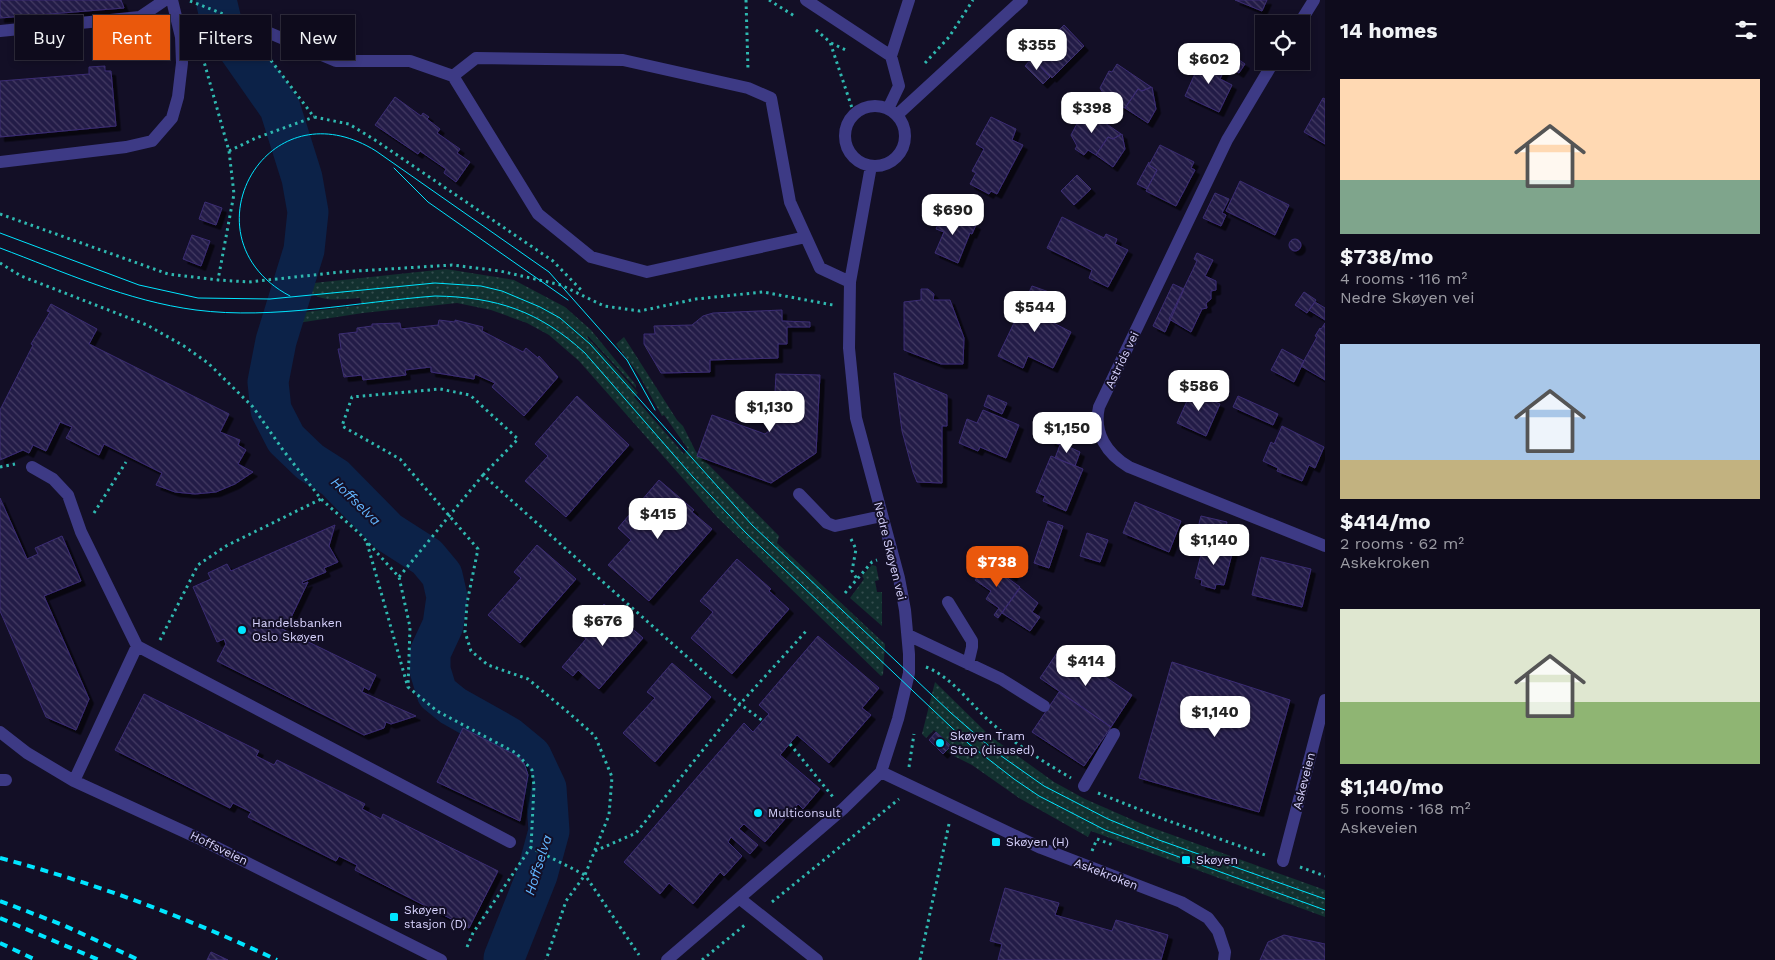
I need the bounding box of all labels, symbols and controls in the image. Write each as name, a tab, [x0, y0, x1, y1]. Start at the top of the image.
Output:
chip: Buy	[15, 15, 83, 60]
chip: Rent	[93, 15, 170, 60]
chip: Filters	[180, 15, 271, 60]
chip: New	[281, 15, 355, 60]
map controls	[1255, 15, 1310, 70]
button: locate	[1255, 15, 1310, 70]
icon: filters	[1732, 16, 1760, 44]
text: 14 homes	[1340, 18, 1437, 43]
pin: $355	[1007, 28, 1067, 71]
text: $355	[1018, 35, 1056, 54]
pin: $602	[1179, 42, 1239, 85]
text: $602	[1189, 49, 1229, 68]
pin: $398	[1062, 92, 1122, 134]
text: $398	[1072, 98, 1112, 117]
icon: home	[1505, 111, 1595, 201]
pin: $690	[923, 194, 983, 236]
text: $690	[933, 200, 973, 219]
text: $738/mo	[1340, 244, 1433, 269]
text: 4 rooms · 116 m²	[1340, 269, 1467, 288]
text: Nedre Skøyen vei	[1340, 288, 1475, 307]
pin: $544	[1005, 290, 1065, 333]
text: $544	[1015, 297, 1055, 316]
street label: Astrids vei	[1102, 329, 1142, 391]
pin: $586	[1169, 370, 1229, 412]
text: $586	[1179, 376, 1219, 395]
icon: home	[1505, 376, 1595, 466]
pin: $1,130	[729, 390, 811, 433]
text: $1,130	[747, 397, 793, 416]
pin: $1,150	[1026, 412, 1108, 454]
text: $1,150	[1044, 418, 1090, 437]
water label: Hoffselva	[328, 474, 384, 529]
pin: $415	[628, 498, 688, 540]
street label: Nedre Skøyen vei	[871, 500, 909, 602]
text: $415	[640, 504, 676, 523]
text: $414/mo	[1340, 509, 1431, 534]
pin: $1,140	[1173, 524, 1255, 566]
text: $1,140	[1190, 530, 1238, 549]
text: 2 rooms · 62 m²	[1340, 534, 1464, 553]
pin: $738	[967, 546, 1027, 588]
text: $738	[977, 552, 1017, 571]
text: Askekroken	[1340, 553, 1430, 572]
pin: $676	[573, 604, 633, 647]
text: $676	[584, 611, 622, 630]
place label: Handelsbanken Oslo Skøyen	[252, 616, 342, 644]
marker: Handelsbanken Oslo Skøyen	[236, 624, 248, 636]
icon: home	[1505, 641, 1595, 731]
pin: $414	[1056, 644, 1116, 687]
text: $414	[1067, 651, 1105, 670]
pin: $1,140	[1174, 696, 1256, 738]
text: $1,140	[1191, 702, 1239, 721]
place label: Skøyen Tram Stop (disused)	[950, 729, 1035, 757]
marker: Skøyen Tram Stop (disused)	[934, 737, 946, 749]
street label: Askeveien	[1290, 751, 1318, 811]
text: $1,140/mo	[1340, 774, 1444, 799]
text: 5 rooms · 168 m²	[1340, 799, 1471, 818]
place label: Multiconsult	[768, 806, 841, 820]
marker: Multiconsult	[752, 807, 764, 819]
text: Askeveien	[1340, 818, 1418, 837]
street label: Hoffsveien	[188, 828, 250, 868]
water label: Hoffselva	[521, 832, 555, 897]
place label: Skøyen (H)	[1006, 835, 1069, 849]
marker: Skøyen (H)	[990, 836, 1002, 848]
place label: Skøyen	[1196, 853, 1238, 867]
marker: Skøyen	[1180, 854, 1192, 866]
street label: Askekroken	[1072, 855, 1140, 893]
place label: Skøyen stasjon (D)	[404, 903, 467, 931]
marker: Skøyen stasjon (D)	[388, 911, 400, 923]

